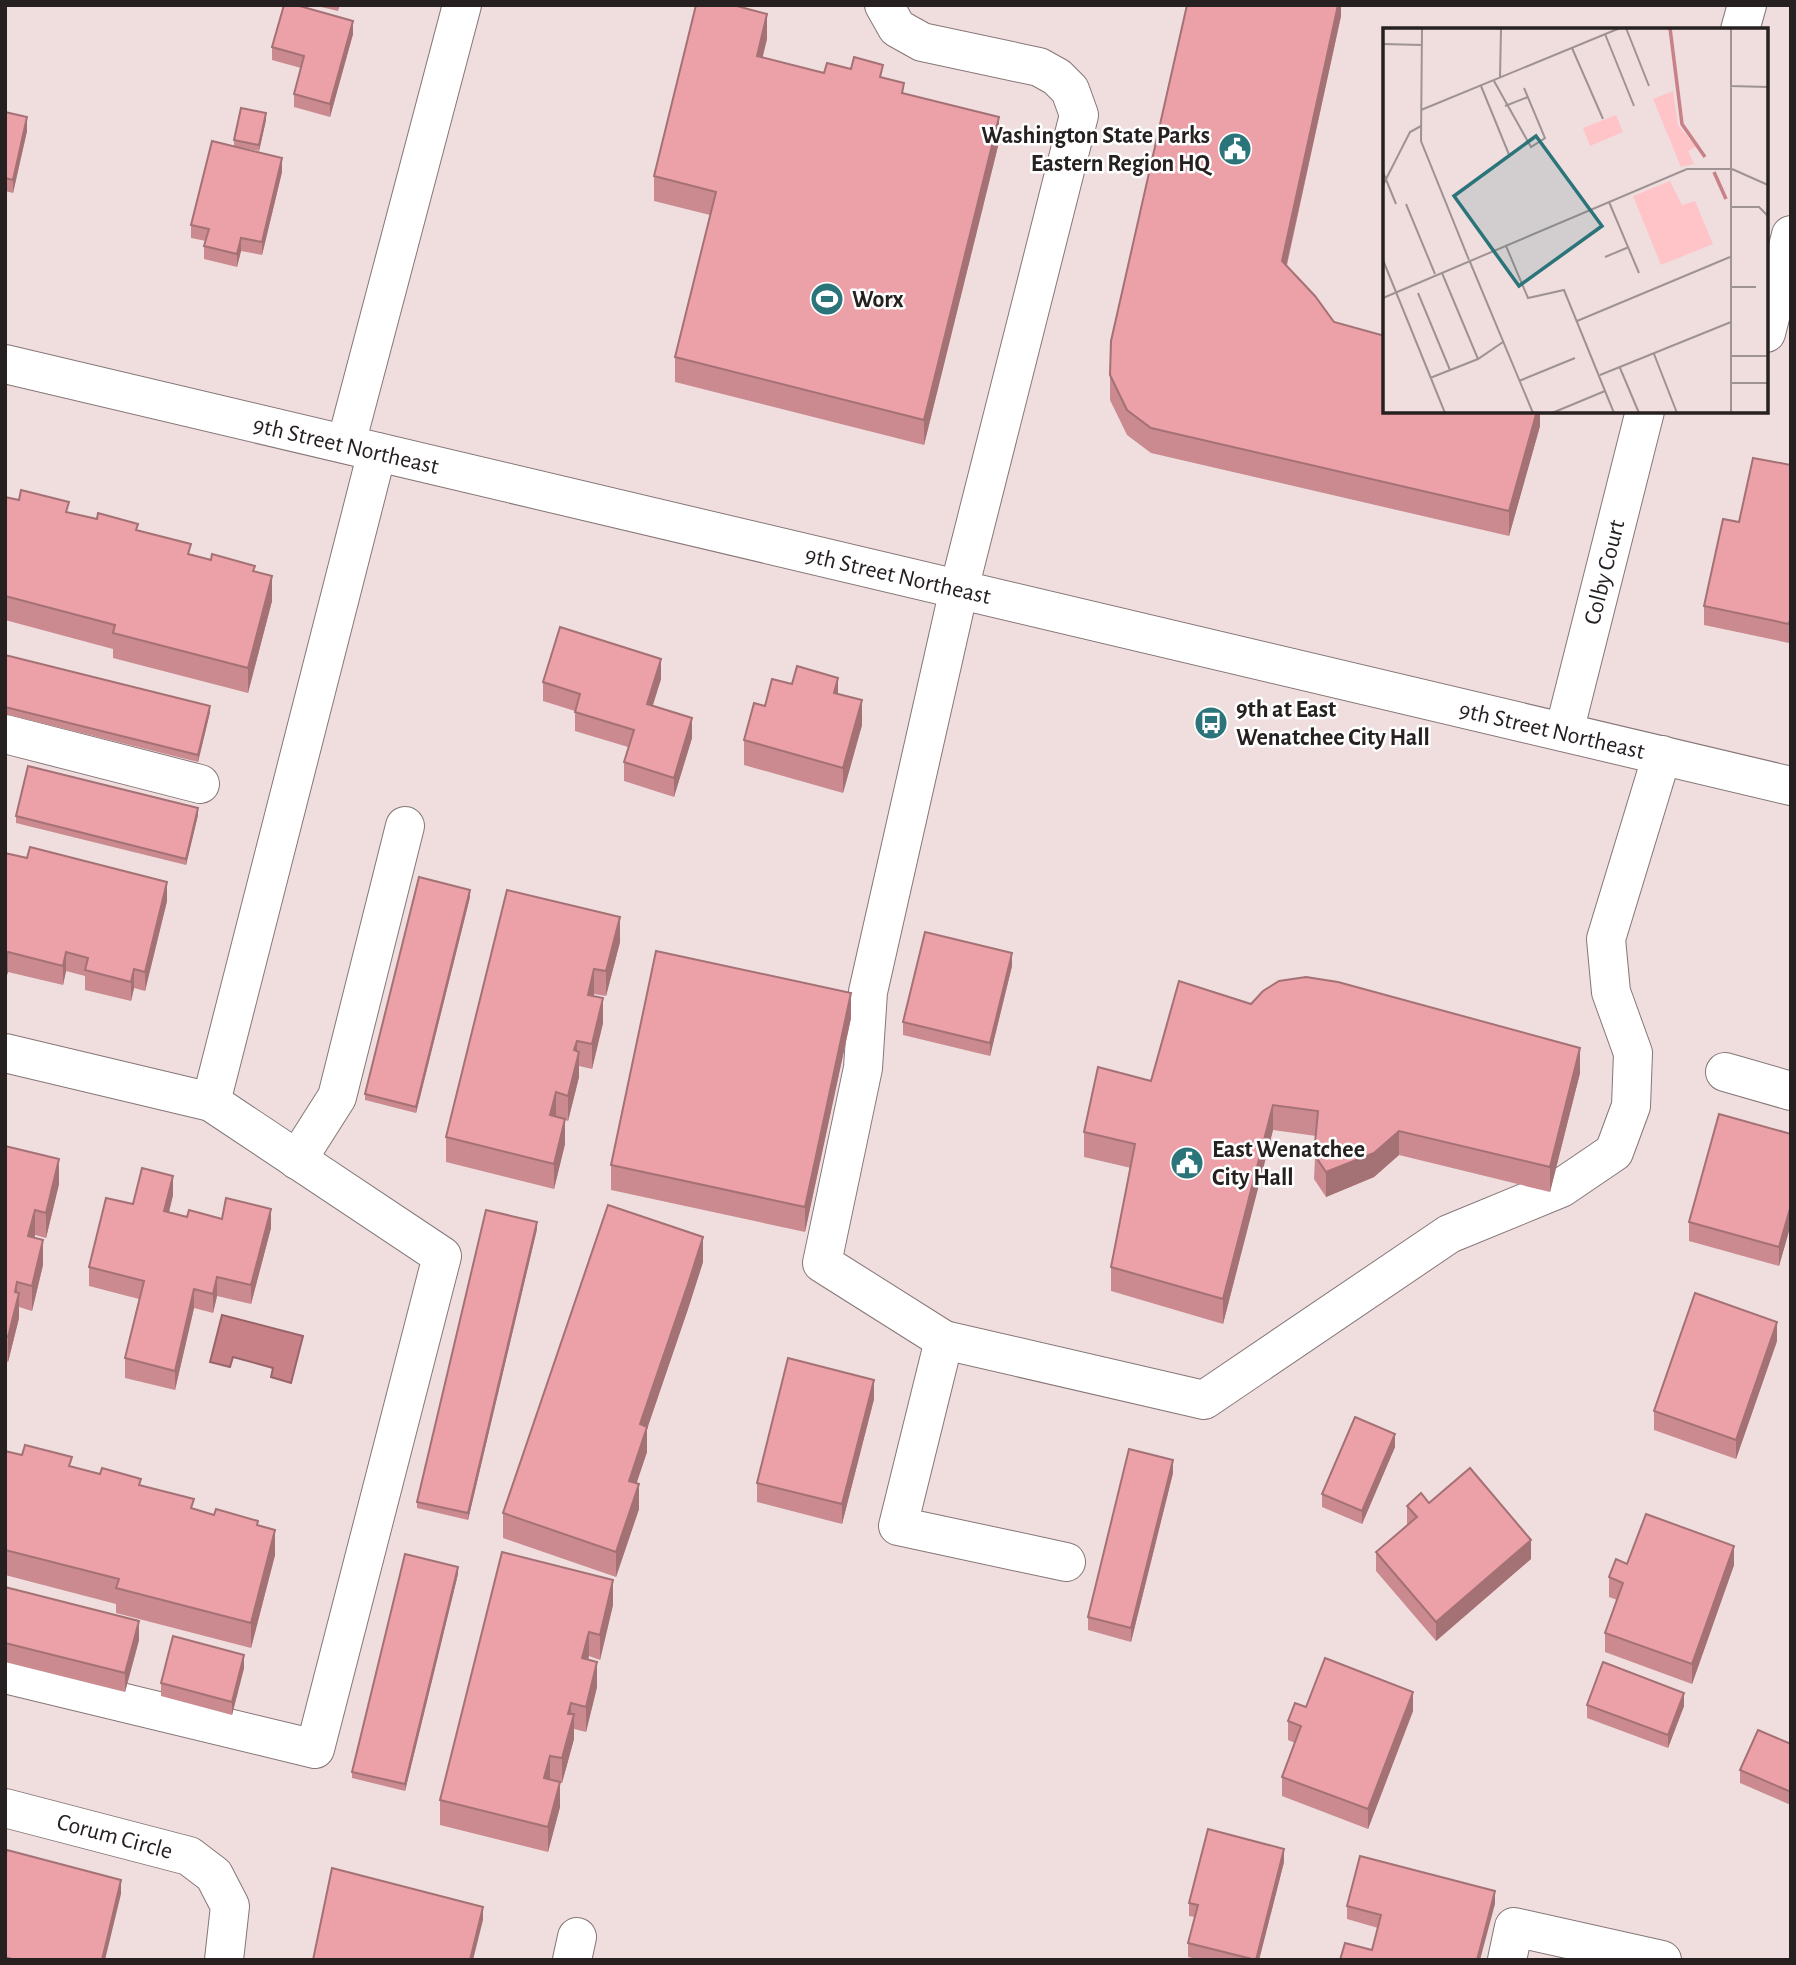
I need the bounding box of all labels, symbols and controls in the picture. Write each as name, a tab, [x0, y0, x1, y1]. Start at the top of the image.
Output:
inset map	[1383, 28, 1768, 413]
place label: Washington State Parks Eastern Region HQ	[981, 124, 1212, 176]
public building icon: Washington State Parks Eastern Region HQ	[1216, 130, 1254, 168]
sports icon: Worx	[808, 280, 846, 318]
place label: Worx	[852, 288, 904, 312]
street label: 9th Street Northeast	[251, 413, 441, 479]
street label: Colby Court	[1580, 517, 1630, 627]
street label: 9th Street Northeast	[803, 543, 993, 609]
place label: 9th at East Wenatchee City Hall	[1236, 698, 1430, 750]
street label: 9th Street Northeast	[1457, 698, 1647, 764]
bus stop icon: 9th at East Wenatchee City Hall	[1192, 704, 1230, 742]
place label: East Wenatchee City Hall	[1212, 1138, 1365, 1190]
public building icon: East Wenatchee City Hall	[1168, 1144, 1206, 1182]
street label: Corum Circle	[54, 1810, 175, 1864]

